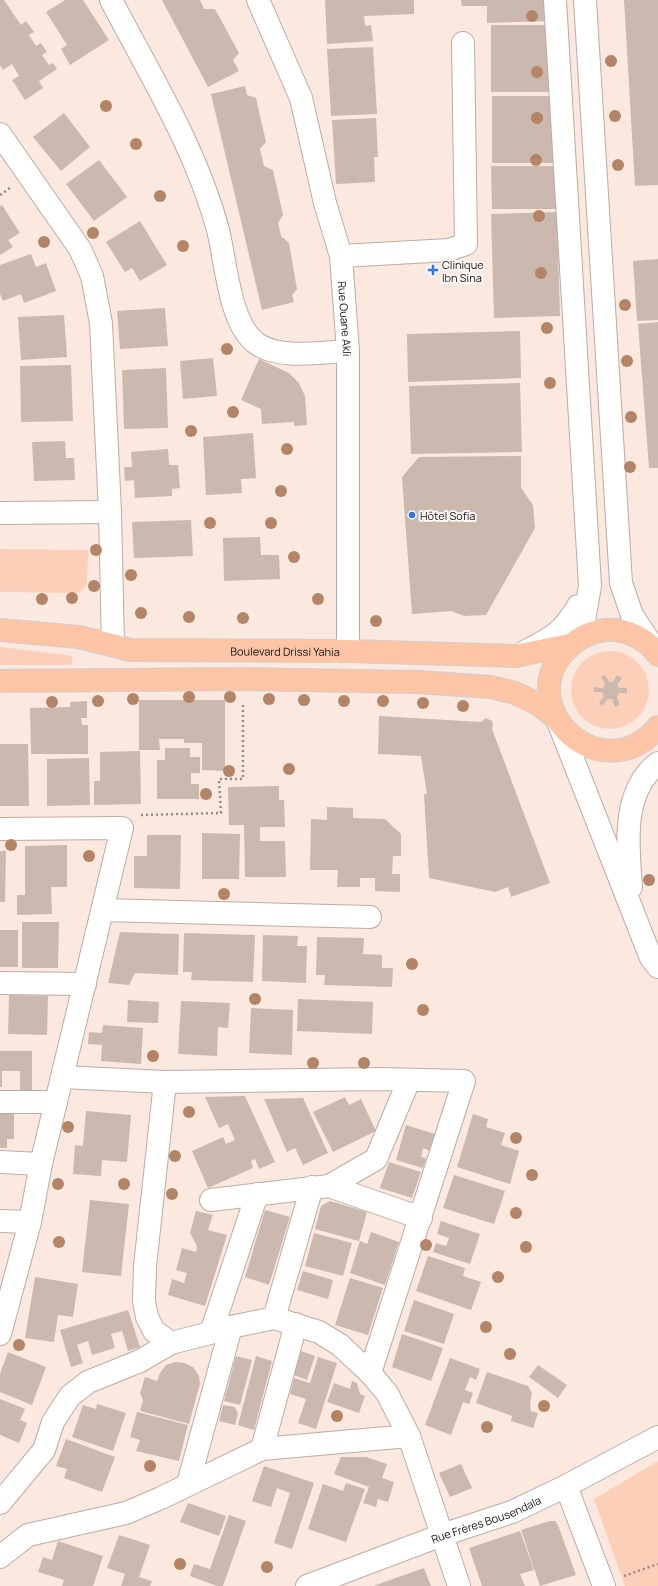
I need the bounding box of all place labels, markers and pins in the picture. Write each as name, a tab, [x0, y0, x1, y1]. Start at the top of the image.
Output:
place label: Clinique Ibn Sina	[442, 257, 484, 285]
marker: Clinique Ibn Sina	[427, 264, 439, 276]
place label: Hôtel Sofia	[420, 508, 475, 523]
marker: Hôtel Sofia	[407, 510, 417, 520]

